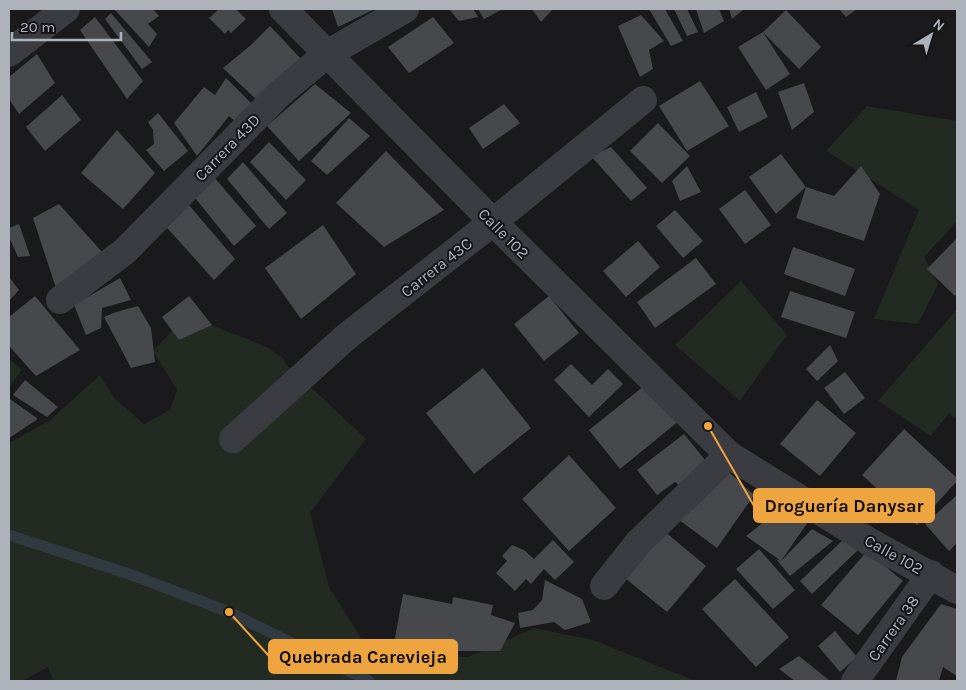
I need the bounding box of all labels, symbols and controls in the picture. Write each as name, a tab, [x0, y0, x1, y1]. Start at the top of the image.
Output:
scale bar	[12, 10, 121, 42]
north arrow	[906, 10, 956, 60]
text: N	[930, 15, 948, 35]
text: 20 m	[20, 18, 55, 36]
street label: Carrera 43D	[191, 110, 264, 185]
street label: Calle 102	[474, 204, 533, 263]
street label: Carrera 43C	[397, 234, 476, 301]
callout: Droguería Danysar	[754, 489, 934, 522]
text: Droguería Danysar	[764, 495, 924, 517]
street label: Calle 102	[861, 531, 926, 578]
street label: Carrera 38	[864, 592, 923, 665]
callout: Quebrada Carevieja	[269, 640, 457, 673]
text: Quebrada Carevieja	[279, 646, 447, 668]

